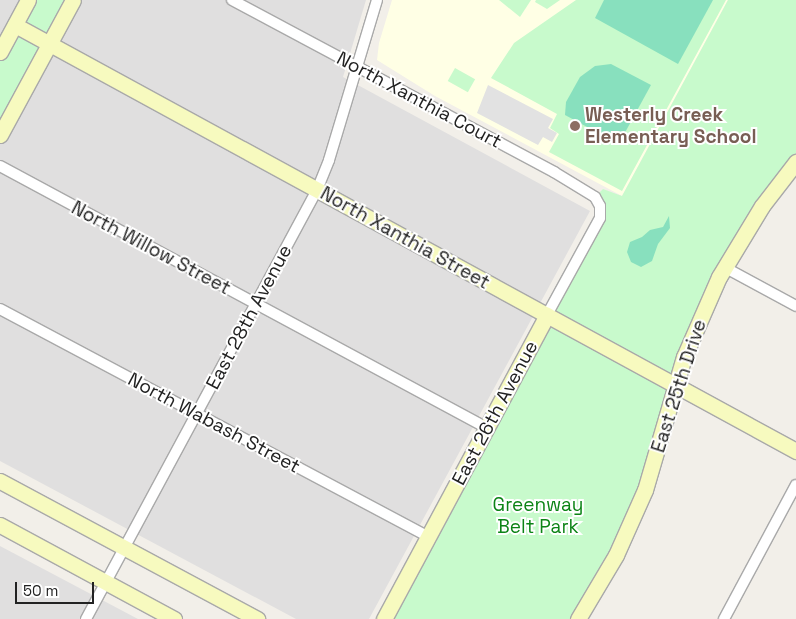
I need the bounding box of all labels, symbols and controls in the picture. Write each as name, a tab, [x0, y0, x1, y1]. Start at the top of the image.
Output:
street label: North Xanthia Court	[333, 47, 505, 153]
place label: Westerly Creek Elementary School	[585, 104, 757, 148]
marker: Westerly Creek Elementary School	[569, 120, 581, 132]
street label: North Xanthia Street	[316, 182, 494, 294]
street label: North Willow Street	[67, 196, 235, 300]
street label: East 28th Avenue	[201, 241, 297, 393]
street label: East 25th Drive	[647, 317, 711, 455]
street label: East 26th Avenue	[447, 337, 543, 489]
street label: North Wabash Street	[124, 368, 304, 478]
park label: Greenway Belt Park	[493, 494, 583, 538]
scale bar	[18, 572, 96, 604]
text: 50 m	[23, 581, 58, 600]

